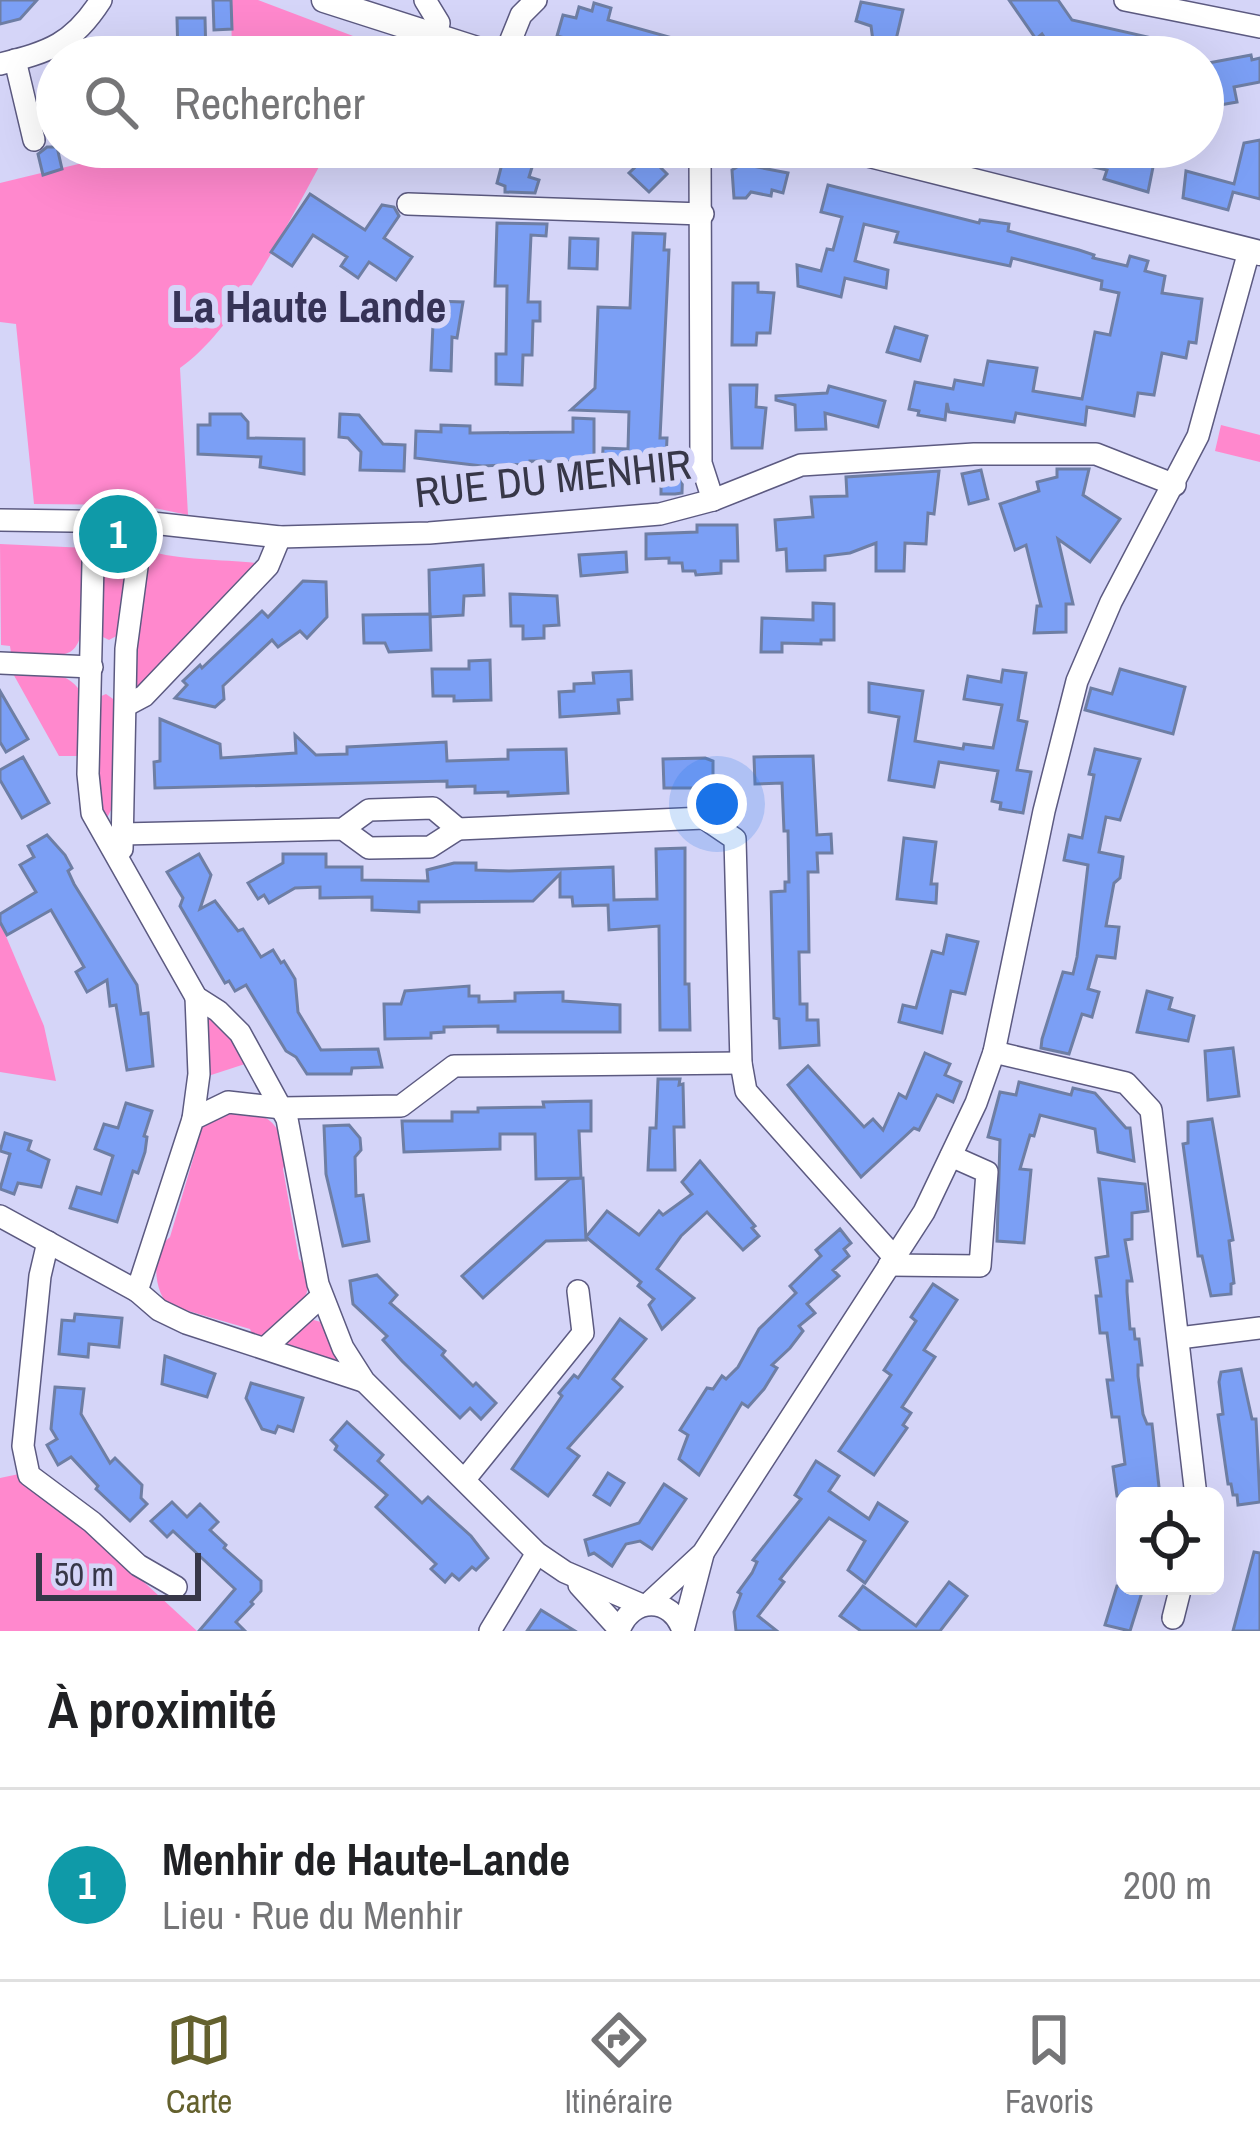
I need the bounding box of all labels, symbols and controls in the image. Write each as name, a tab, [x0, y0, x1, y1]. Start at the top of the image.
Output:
search box	[36, 36, 1224, 168]
icon: search	[78, 69, 144, 135]
text: Rechercher	[174, 72, 365, 133]
district label: La Haute Lande	[172, 275, 446, 336]
street label: RUE DU MENHIR	[412, 436, 694, 520]
pin: 1	[79, 489, 157, 579]
your location	[687, 774, 747, 834]
map controls	[1116, 1487, 1224, 1595]
button: locate	[1116, 1487, 1224, 1595]
scale bar	[36, 1547, 201, 1600]
text: 50 m	[54, 1552, 114, 1596]
text: À proximité	[48, 1675, 277, 1744]
text: Menhir de Haute-Lande	[162, 1828, 570, 1889]
text: 1	[78, 1859, 96, 1911]
text: 200 m	[1123, 1859, 1212, 1911]
text: Lieu · Rue du Menhir	[162, 1889, 462, 1941]
tab: Carte	[166, 2007, 232, 2123]
tab: Itinéraire	[564, 2007, 673, 2123]
tab: Favoris	[1005, 2007, 1094, 2123]

